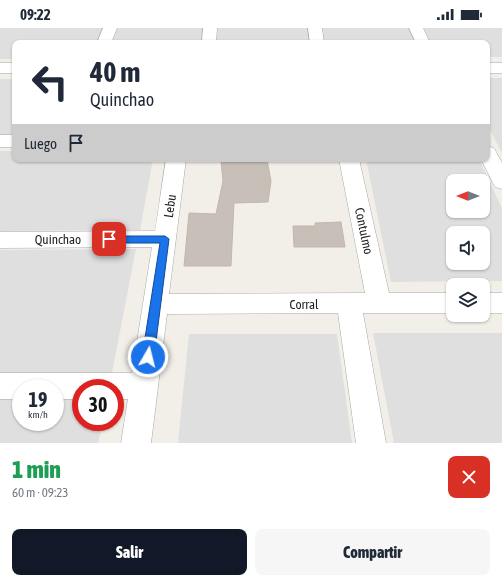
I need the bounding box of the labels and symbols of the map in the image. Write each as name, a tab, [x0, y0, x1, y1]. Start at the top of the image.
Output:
north arrow	[446, 174, 490, 218]
street label: Lebu	[161, 193, 179, 219]
street label: Contulmo	[352, 206, 376, 256]
pin	[92, 222, 126, 256]
street label: Quinchao	[35, 232, 81, 247]
street label: Corral	[290, 297, 319, 312]
position arrow	[127, 336, 169, 378]
speed limit sign: 30	[72, 379, 124, 431]

